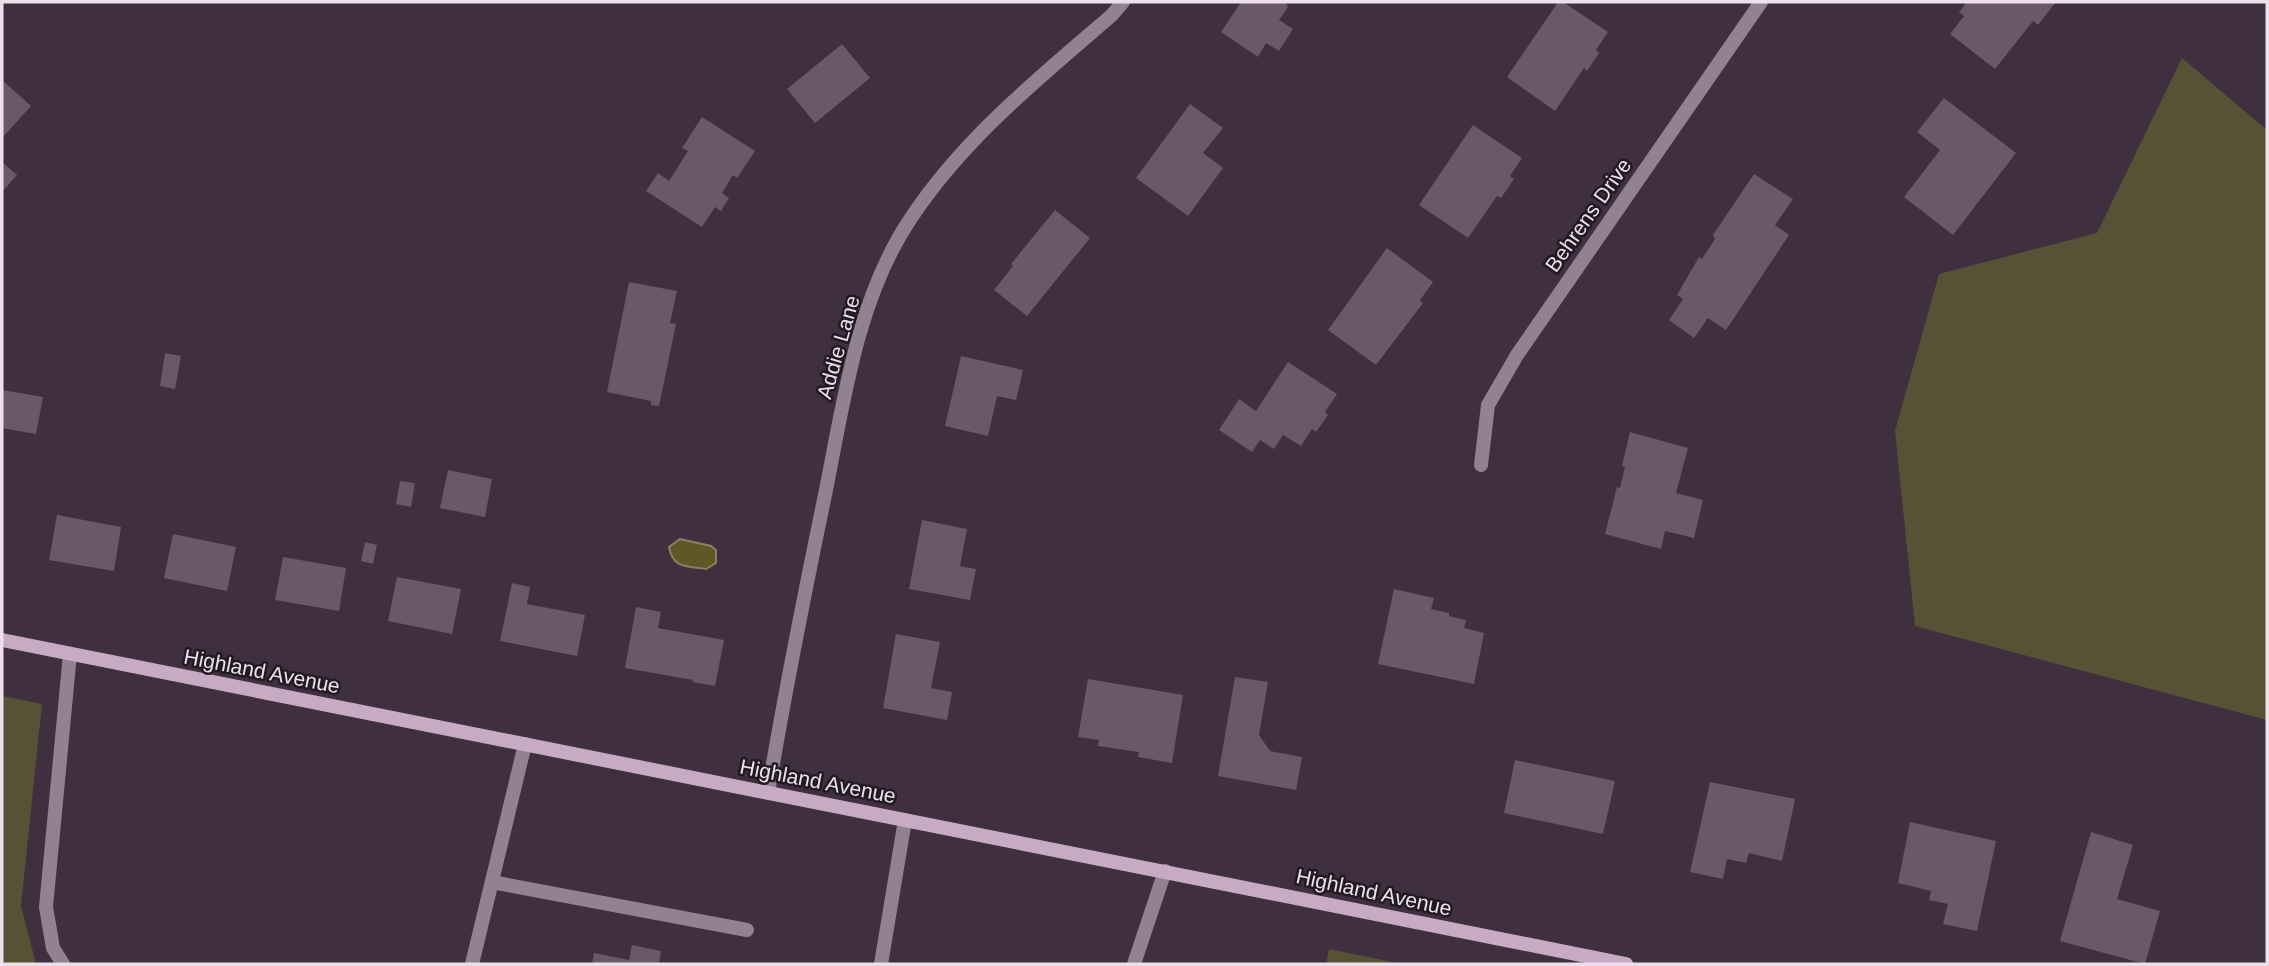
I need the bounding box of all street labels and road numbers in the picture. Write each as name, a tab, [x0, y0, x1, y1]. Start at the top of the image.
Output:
street label: Behrens Drive	[1540, 154, 1636, 276]
street label: Addie Lane	[812, 293, 864, 401]
street label: Highland Avenue	[182, 645, 342, 697]
street label: Highland Avenue	[738, 755, 898, 807]
street label: Highland Avenue	[1294, 864, 1454, 920]

